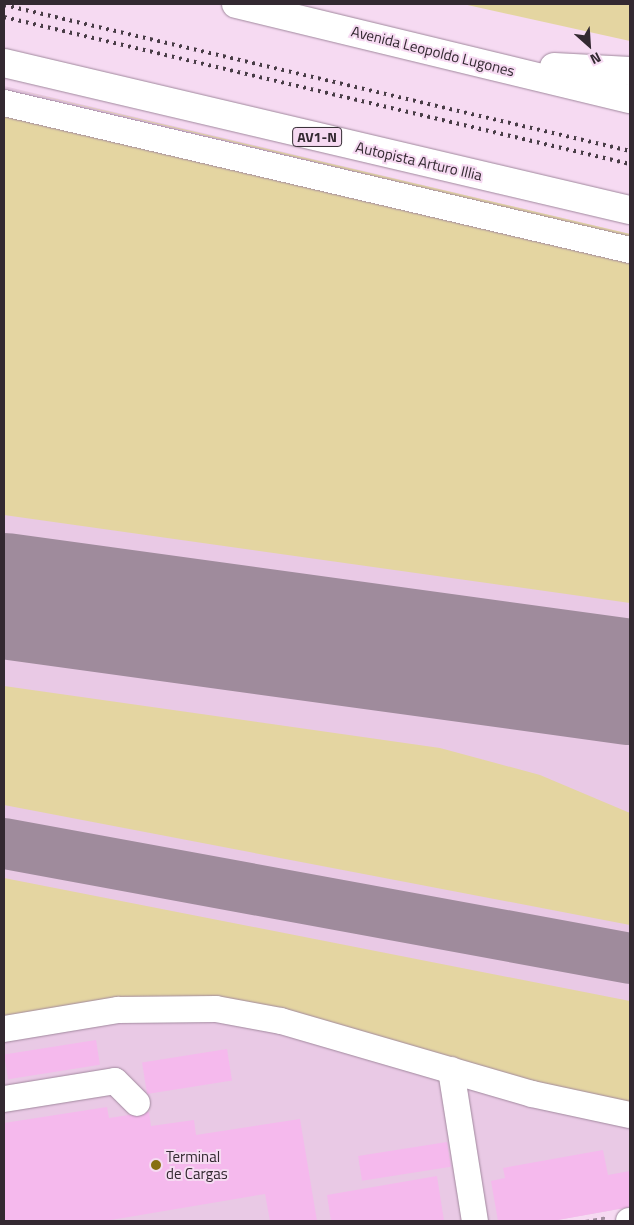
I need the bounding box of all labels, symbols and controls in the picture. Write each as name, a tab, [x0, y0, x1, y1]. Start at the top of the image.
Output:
north arrow	[564, 20, 614, 70]
street label: Avenida Leopoldo Lugones	[349, 22, 517, 80]
text: N	[587, 47, 605, 70]
road number: AV1-N	[292, 125, 342, 148]
street label: Autopista Arturo Illia	[354, 138, 484, 184]
place label: Terminal de Cargas	[166, 1147, 228, 1182]
marker: Terminal de Cargas	[150, 1159, 162, 1171]

